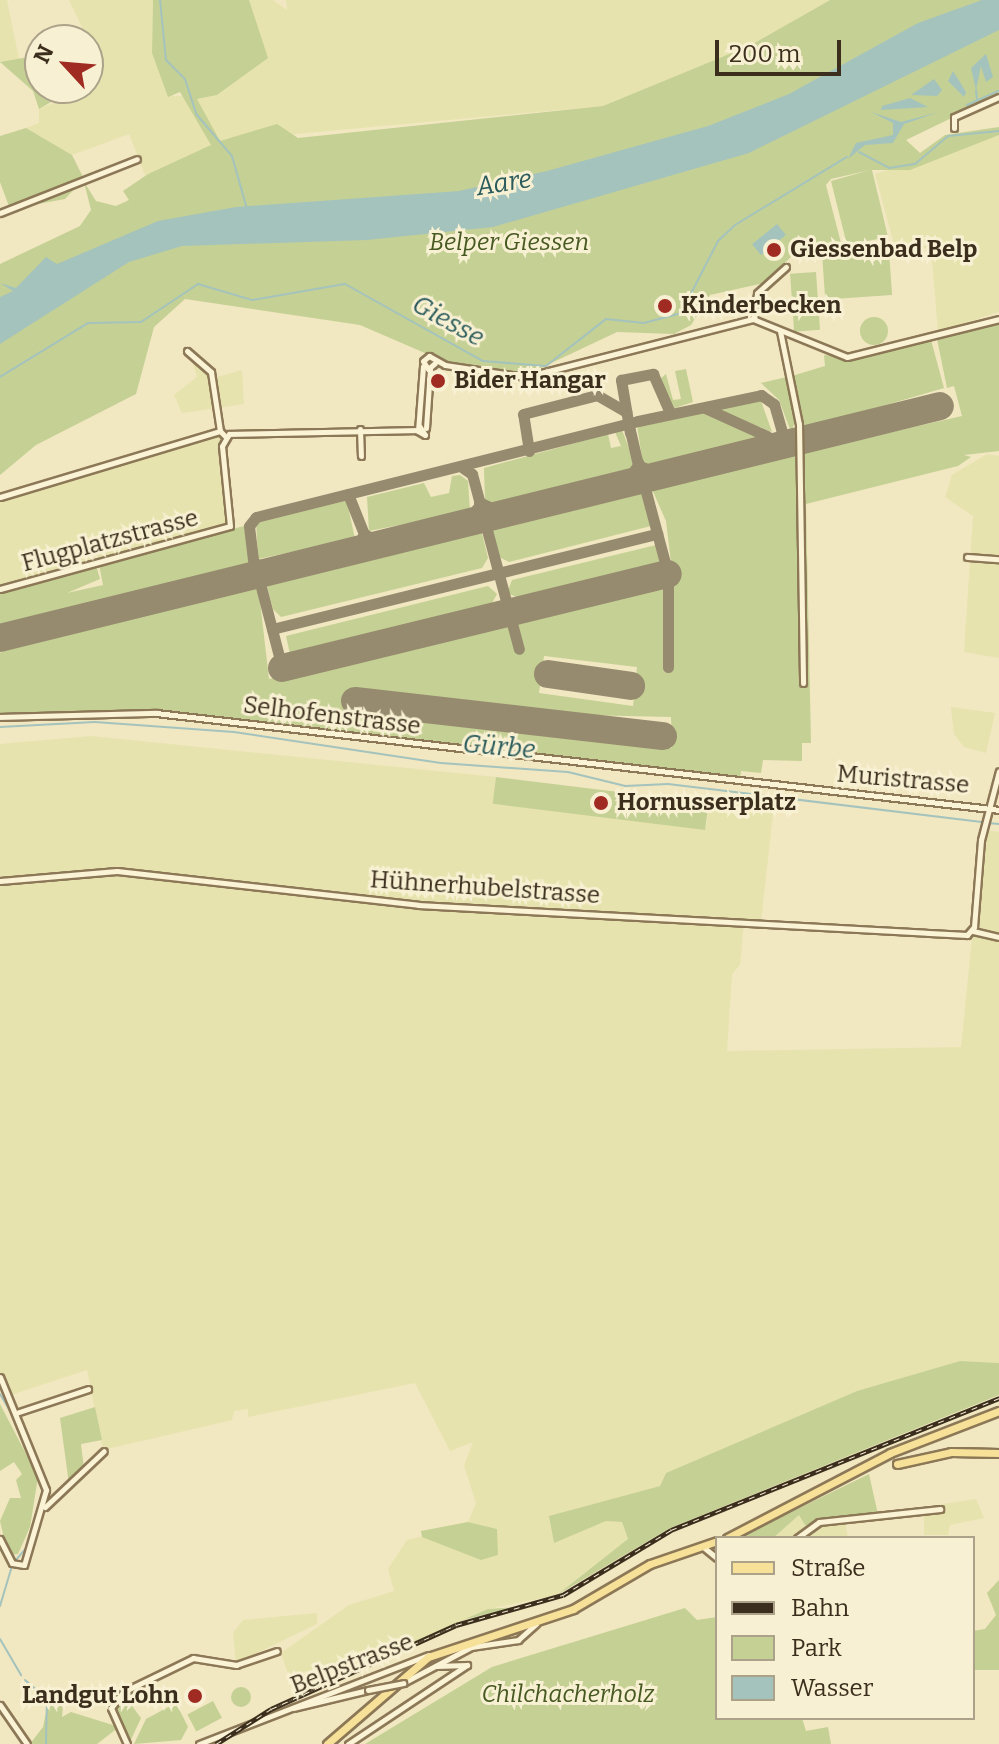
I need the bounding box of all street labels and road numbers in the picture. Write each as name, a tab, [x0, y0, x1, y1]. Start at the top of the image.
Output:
street label: Flugplatzstrasse	[19, 504, 201, 578]
street label: Selhofenstrasse	[242, 691, 422, 741]
street label: Muristrasse	[836, 760, 970, 800]
street label: Hühnerhubelstrasse	[369, 866, 601, 910]
street label: Belpstrasse	[287, 1627, 417, 1701]

